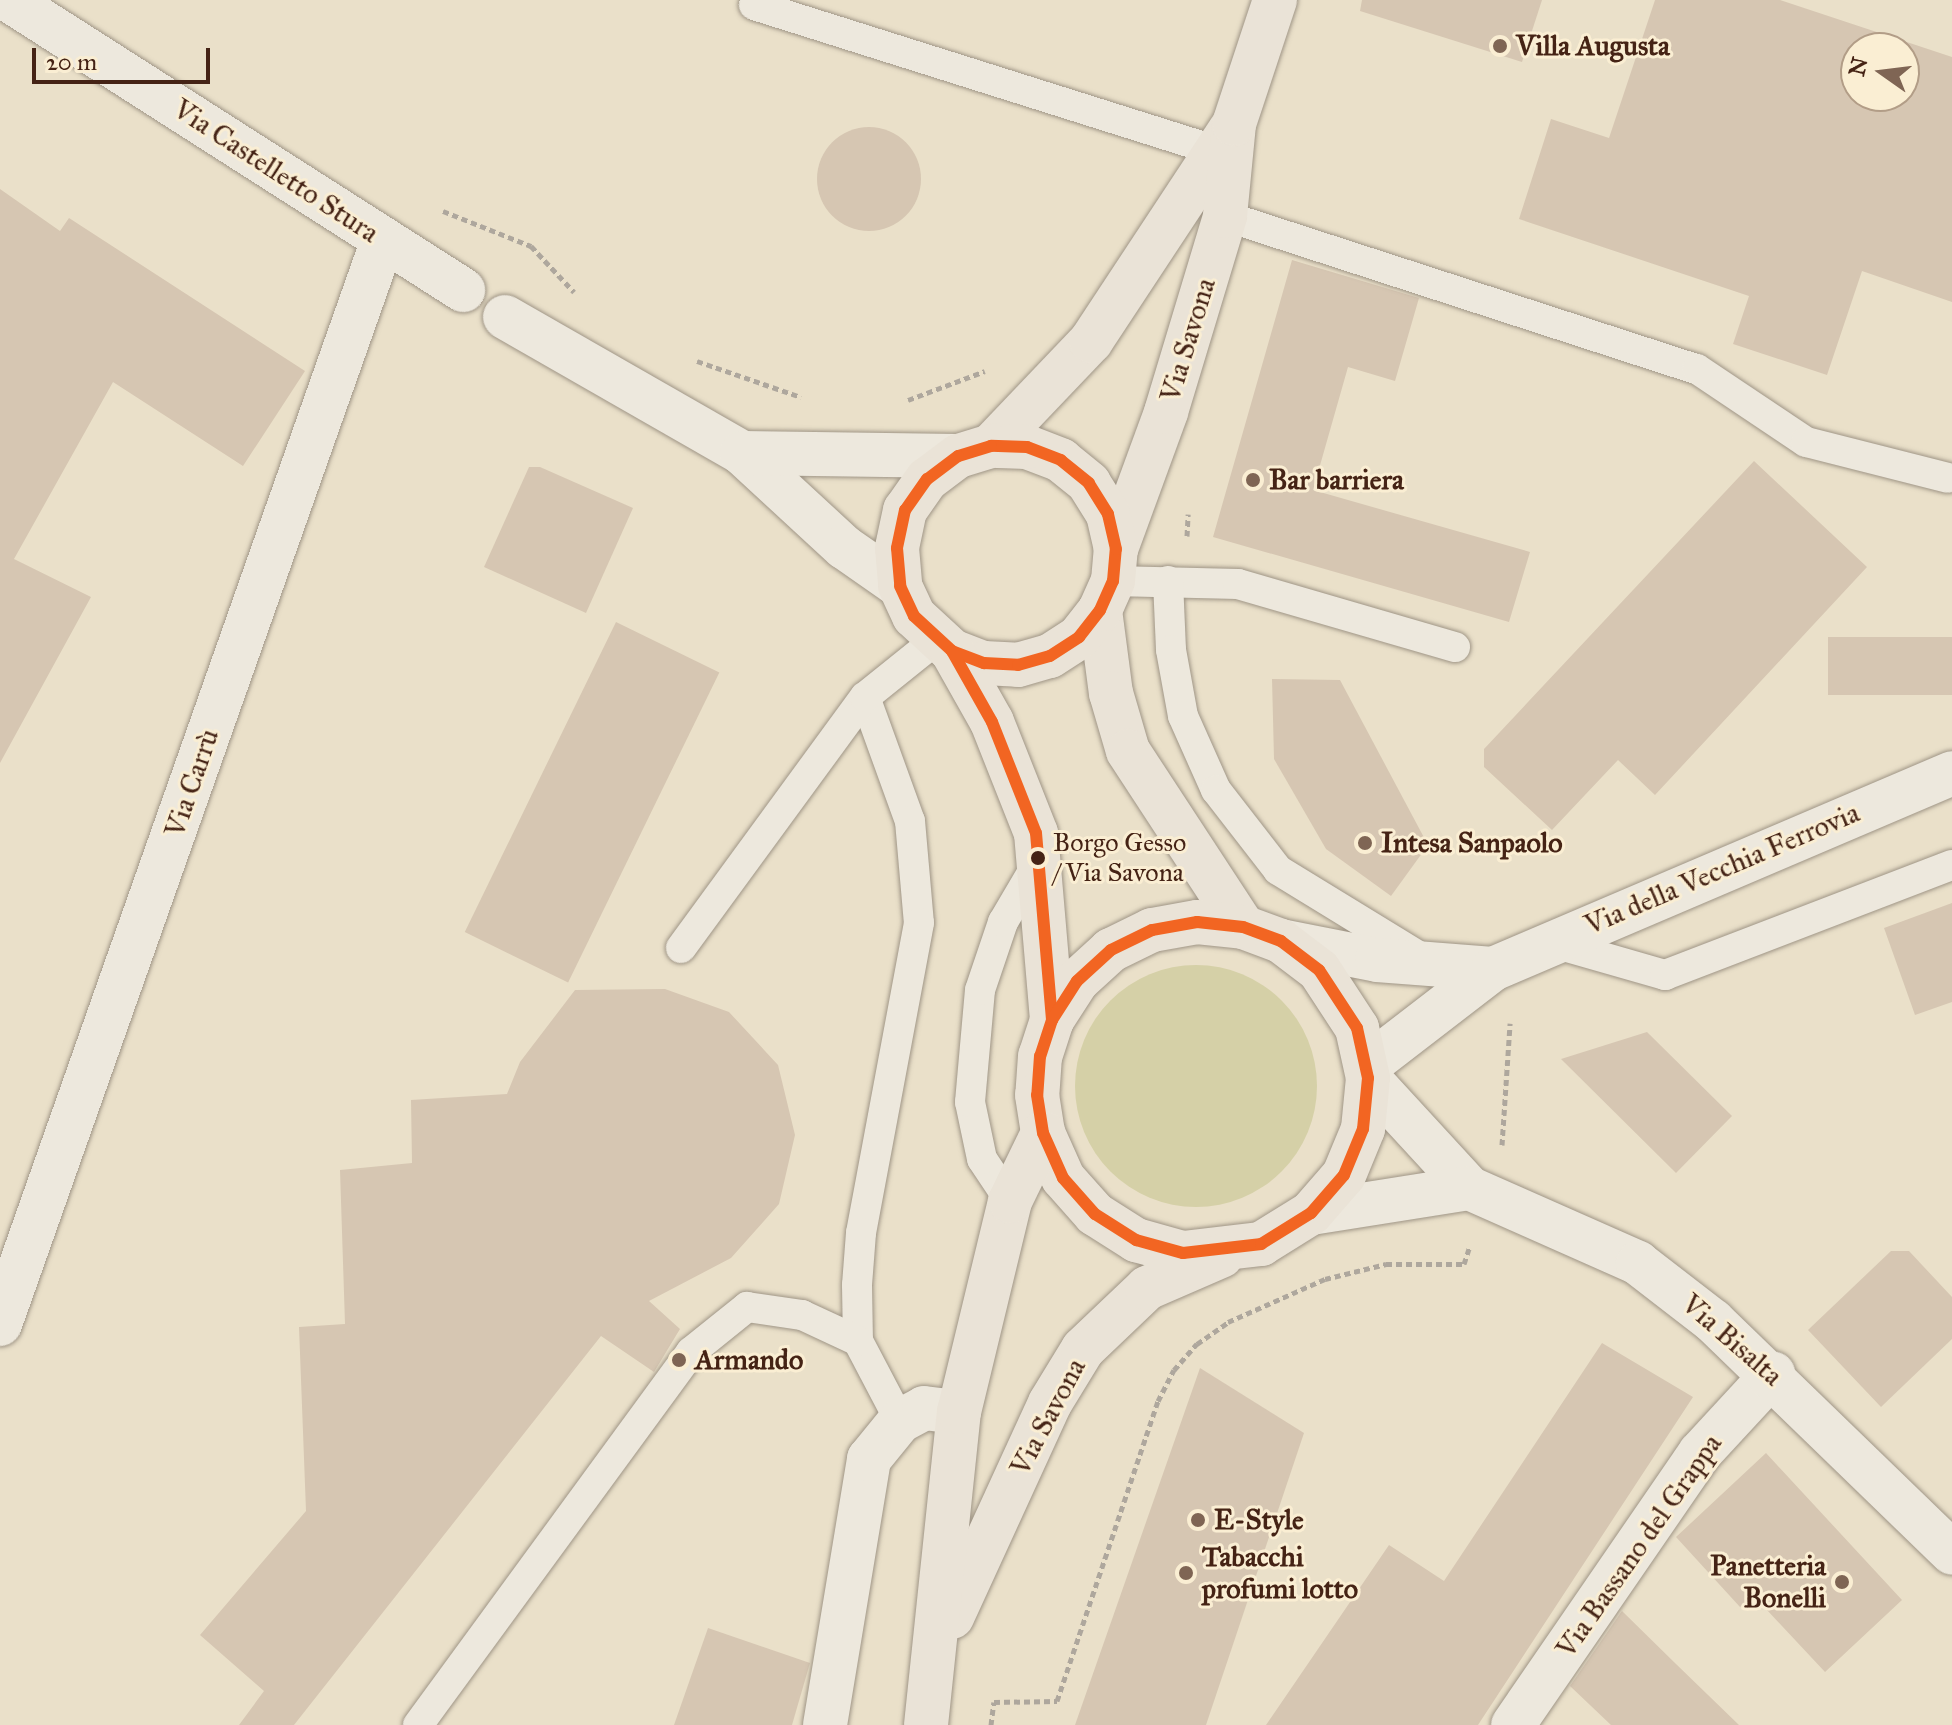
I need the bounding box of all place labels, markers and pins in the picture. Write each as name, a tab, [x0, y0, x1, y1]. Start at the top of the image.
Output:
place label: Villa Augusta	[1516, 29, 1670, 63]
marker: Villa Augusta	[1491, 37, 1509, 55]
place label: Bar barriera	[1269, 463, 1404, 497]
marker: Bar barriera	[1244, 471, 1262, 489]
place label: Intesa Sanpaolo	[1381, 826, 1563, 860]
place label: Borgo Gesso / Via Savona	[1053, 827, 1186, 888]
marker: Intesa Sanpaolo	[1356, 834, 1374, 852]
marker: Borgo Gesso / Via Savona	[1030, 850, 1046, 866]
place label: Armando	[695, 1343, 803, 1377]
marker: Armando	[670, 1351, 688, 1369]
place label: E-Style	[1214, 1503, 1304, 1537]
marker: E-Style	[1189, 1511, 1207, 1529]
place label: Tabacchi profumi lotto	[1202, 1540, 1358, 1606]
place label: Panetteria Bonelli	[1710, 1549, 1826, 1615]
marker: Tabacchi profumi lotto	[1177, 1564, 1195, 1582]
marker: Panetteria Bonelli	[1833, 1573, 1851, 1591]

